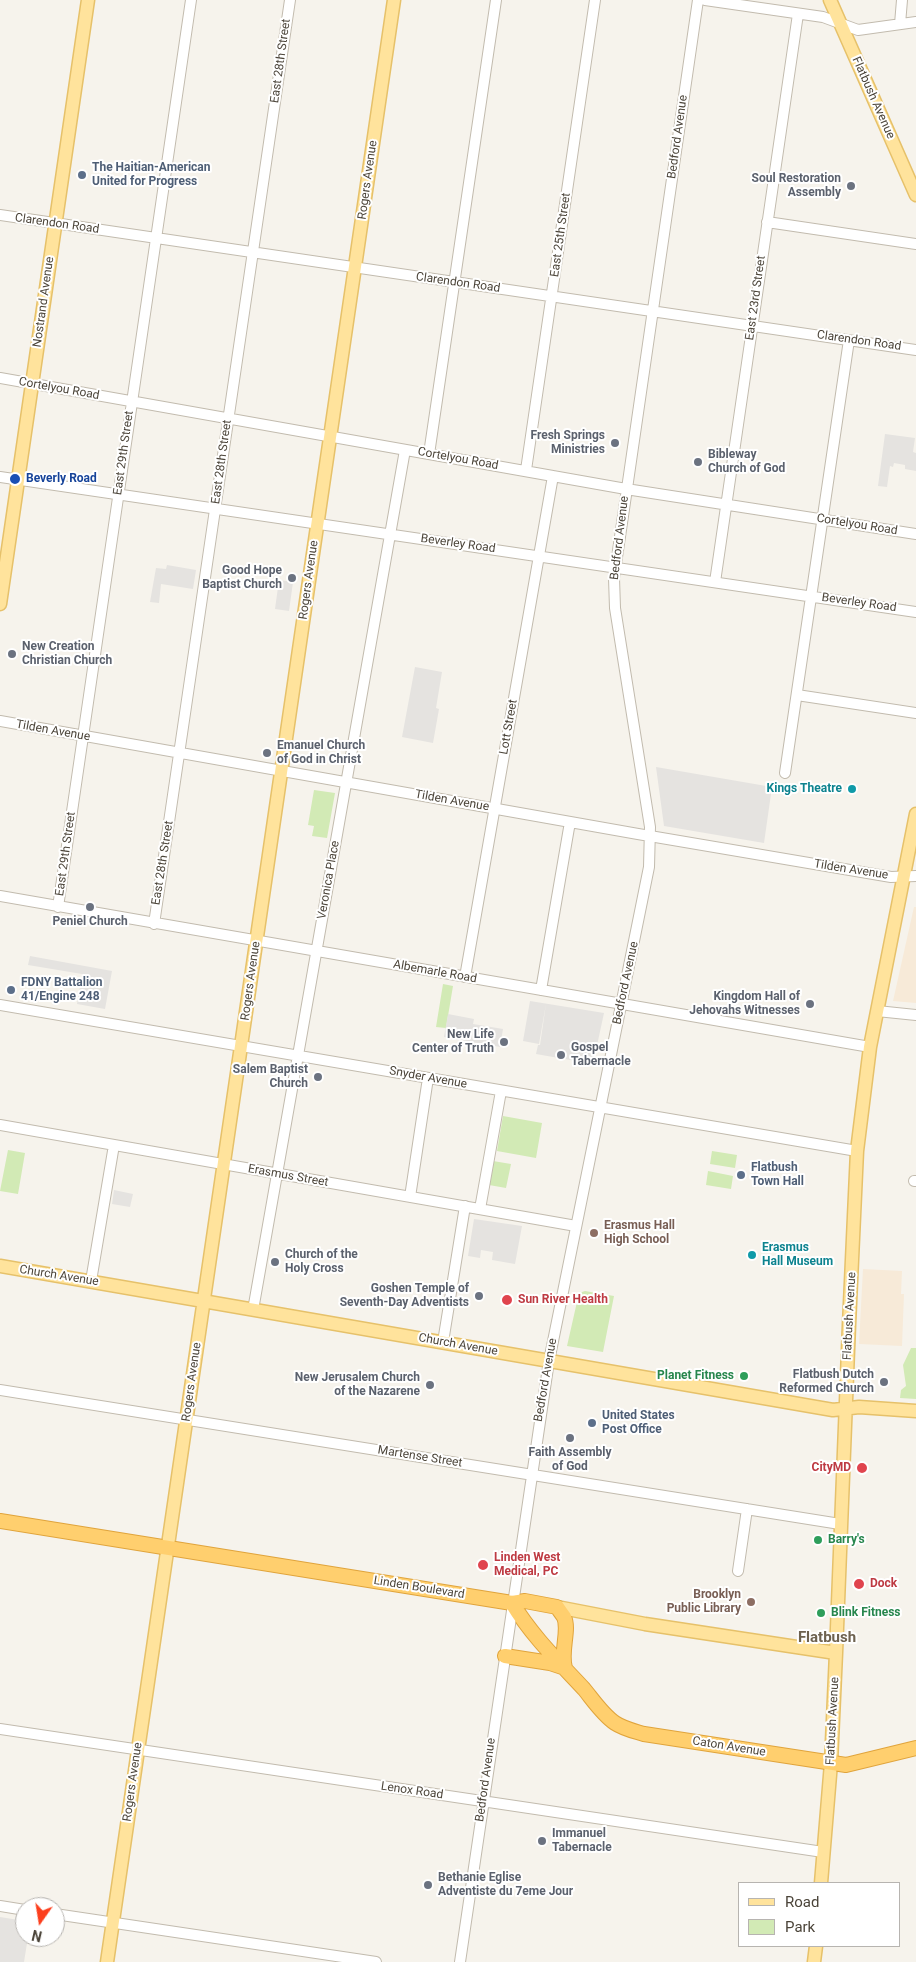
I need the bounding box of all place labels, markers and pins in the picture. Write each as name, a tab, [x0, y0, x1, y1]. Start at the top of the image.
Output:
place label: The Haitian-American United for Progress	[92, 161, 211, 189]
marker: The Haitian-American United for Progress	[76, 169, 88, 181]
place label: Soul Restoration Assembly	[752, 172, 841, 200]
marker: Soul Restoration Assembly	[845, 180, 857, 192]
place label: Fresh Springs Ministries	[530, 429, 605, 457]
marker: Fresh Springs Ministries	[609, 437, 621, 449]
place label: Bibleway Church of God	[708, 448, 785, 476]
marker: Bibleway Church of God	[692, 456, 704, 468]
marker: Beverly Road	[8, 472, 22, 486]
place label: Beverly Road	[26, 472, 97, 486]
place label: Good Hope Baptist Church	[202, 564, 282, 592]
marker: Good Hope Baptist Church	[286, 572, 298, 584]
place label: New Creation Christian Church	[22, 640, 112, 668]
marker: New Creation Christian Church	[6, 648, 18, 660]
place label: Emanuel Church of God in Christ	[277, 739, 365, 767]
marker: Emanuel Church of God in Christ	[261, 747, 273, 759]
place label: Kings Theatre	[767, 782, 842, 796]
marker: Kings Theatre	[846, 783, 858, 795]
marker: Peniel Church	[84, 901, 96, 913]
place label: Peniel Church	[52, 915, 128, 929]
place label: FDNY Battalion 41/Engine 248	[21, 976, 103, 1004]
marker: FDNY Battalion 41/Engine 248	[5, 984, 17, 996]
place label: Kingdom Hall of Jehovahs Witnesses	[689, 990, 800, 1018]
marker: Kingdom Hall of Jehovahs Witnesses	[804, 998, 816, 1010]
place label: New Life Center of Truth	[412, 1028, 494, 1056]
marker: New Life Center of Truth	[498, 1036, 510, 1048]
place label: Gospel Tabernacle	[571, 1041, 631, 1069]
marker: Gospel Tabernacle	[555, 1049, 567, 1061]
place label: Salem Baptist Church	[233, 1063, 308, 1091]
marker: Salem Baptist Church	[312, 1071, 324, 1083]
place label: Flatbush Town Hall	[751, 1161, 804, 1189]
marker: Flatbush Town Hall	[735, 1169, 747, 1181]
place label: Erasmus Hall High School	[604, 1219, 675, 1247]
marker: Erasmus Hall High School	[588, 1227, 600, 1239]
place label: Erasmus Hall Museum	[762, 1241, 833, 1269]
place label: Church of the Holy Cross	[285, 1248, 358, 1276]
marker: Erasmus Hall Museum	[746, 1249, 758, 1261]
marker: Church of the Holy Cross	[269, 1256, 281, 1268]
place label: Goshen Temple of Seventh-Day Adventists	[340, 1282, 469, 1310]
marker: Goshen Temple of Seventh-Day Adventists	[473, 1290, 485, 1302]
marker: Sun River Health	[500, 1293, 514, 1307]
place label: Sun River Health	[518, 1293, 608, 1307]
place label: Flatbush Dutch Reformed Church	[779, 1368, 874, 1396]
place label: Planet Fitness	[657, 1369, 734, 1383]
marker: Planet Fitness	[738, 1370, 750, 1382]
place label: New Jerusalem Church of the Nazarene	[295, 1371, 420, 1399]
marker: Flatbush Dutch Reformed Church	[878, 1376, 890, 1388]
marker: New Jerusalem Church of the Nazarene	[424, 1379, 436, 1391]
place label: United States Post Office	[602, 1409, 675, 1437]
marker: United States Post Office	[586, 1417, 598, 1429]
marker: Faith Assembly of God	[564, 1432, 576, 1444]
place label: Faith Assembly of God	[529, 1446, 611, 1474]
place label: CityMD	[812, 1461, 851, 1475]
marker: CityMD	[855, 1461, 869, 1475]
place label: Barry's	[828, 1533, 865, 1547]
marker: Barry's	[812, 1534, 824, 1546]
place label: Linden West Medical, PC	[494, 1551, 560, 1579]
marker: Linden West Medical, PC	[476, 1558, 490, 1572]
marker: Dock	[852, 1577, 866, 1591]
place label: Dock	[870, 1577, 897, 1591]
place label: Brooklyn Public Library	[667, 1588, 741, 1616]
marker: Brooklyn Public Library	[745, 1596, 757, 1608]
place label: Blink Fitness	[831, 1606, 900, 1620]
marker: Blink Fitness	[815, 1607, 827, 1619]
place label: Immanuel Tabernacle	[552, 1827, 612, 1855]
marker: Immanuel Tabernacle	[536, 1835, 548, 1847]
place label: Bethanie Eglise Adventiste du 7eme Jour	[438, 1871, 573, 1899]
marker: Bethanie Eglise Adventiste du 7eme Jour	[422, 1879, 434, 1891]

